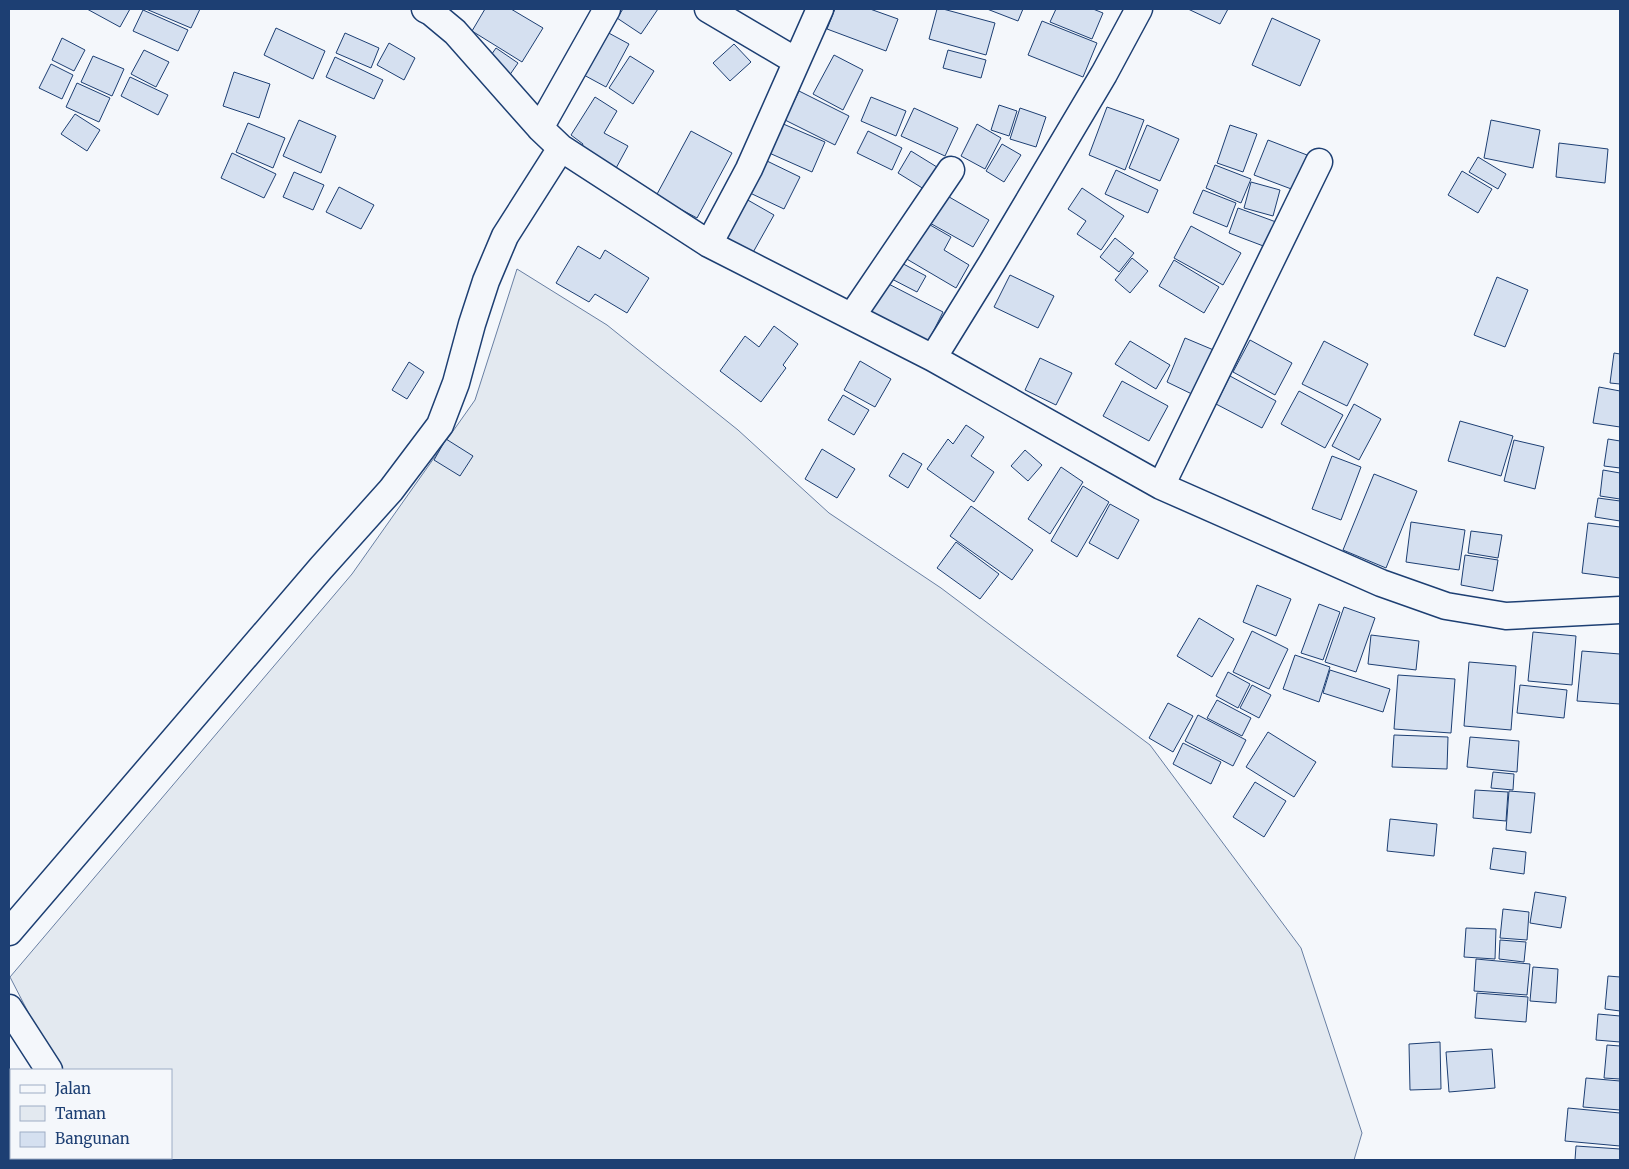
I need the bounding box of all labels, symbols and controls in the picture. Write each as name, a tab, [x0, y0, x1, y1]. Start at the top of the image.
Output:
legend	[10, 1069, 172, 1159]
text: Jalan	[54, 1079, 91, 1098]
text: Taman	[55, 1104, 106, 1123]
text: Bangunan	[55, 1129, 130, 1148]

